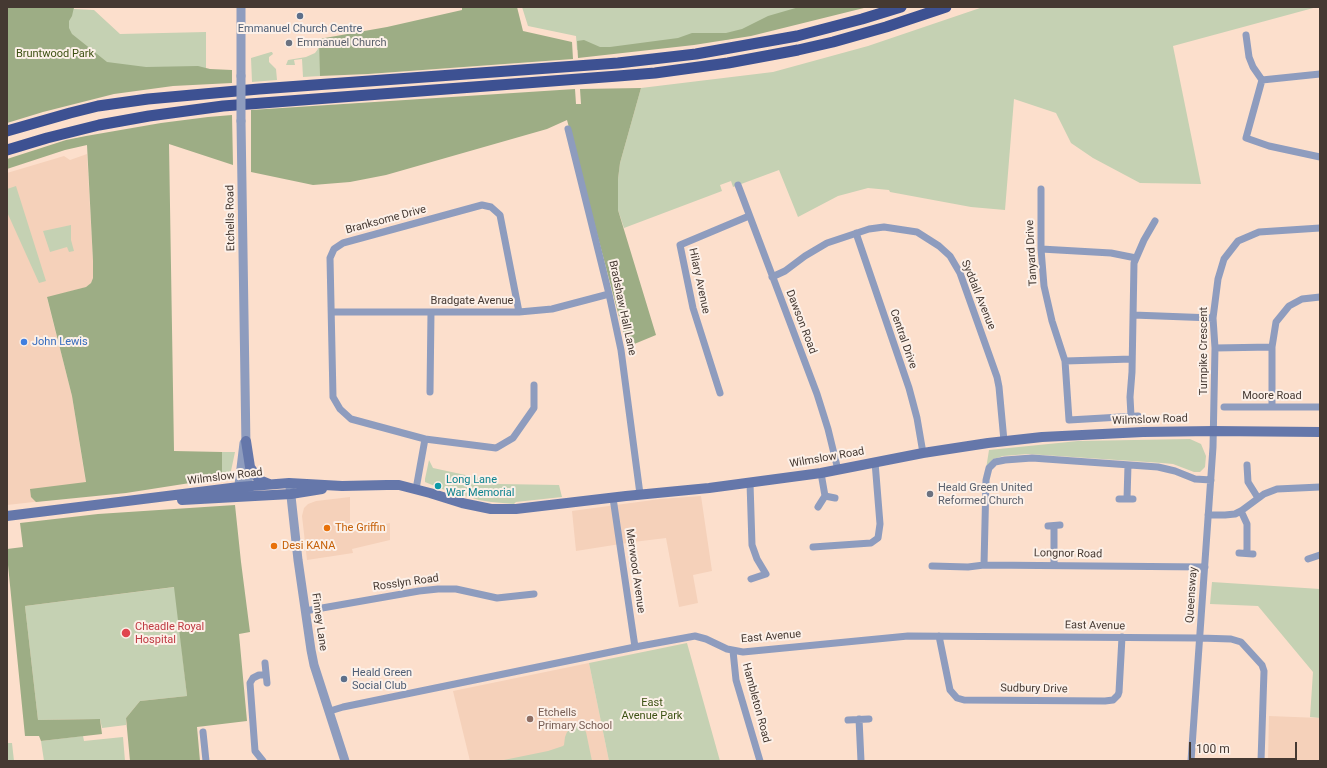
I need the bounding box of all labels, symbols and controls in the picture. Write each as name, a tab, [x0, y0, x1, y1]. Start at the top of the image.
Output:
marker: Emmanuel Church Centre	[295, 11, 305, 21]
place label: Emmanuel Church Centre	[238, 22, 362, 36]
place label: Emmanuel Church	[297, 36, 387, 50]
marker: Emmanuel Church	[284, 38, 294, 48]
park label: Bruntwood Park	[16, 47, 94, 61]
street label: Etchells Road	[224, 185, 238, 251]
street label: Branksome Drive	[344, 203, 428, 237]
street label: Tanyard Drive	[1024, 220, 1040, 286]
street label: Hilary Avenue	[686, 247, 712, 315]
street label: Syddall Avenue	[958, 258, 998, 332]
street label: Bradshaw Hall Lane	[605, 259, 639, 357]
street label: Dawson Road	[783, 288, 819, 356]
street label: Bradgate Avenue	[431, 294, 513, 308]
street label: Central Drive	[887, 307, 919, 371]
street label: Turnpike Crescent	[1197, 307, 1211, 395]
place label: John Lewis	[32, 335, 88, 349]
marker: John Lewis	[19, 337, 29, 347]
street label: Moore Road	[1242, 389, 1302, 403]
street label: Wilmslow Road	[1112, 412, 1188, 428]
street label: Wilmslow Road	[789, 445, 865, 471]
street label: Wilmslow Road	[187, 466, 263, 488]
place label: Long Lane War Memorial	[446, 473, 514, 499]
marker: Long Lane War Memorial	[433, 481, 443, 491]
place label: Heald Green United Reformed Church	[938, 481, 1032, 507]
marker: Heald Green United Reformed Church	[925, 489, 935, 499]
place label: The Griffin	[335, 521, 386, 535]
marker: The Griffin	[322, 523, 332, 533]
street label: Merwood Avenue	[623, 528, 647, 614]
place label: Desi KANA	[282, 539, 335, 553]
marker: Desi KANA	[269, 541, 279, 551]
street label: Longnor Road	[1034, 547, 1102, 561]
street label: Queensway	[1183, 566, 1201, 624]
street label: Rosslyn Road	[372, 572, 440, 594]
street label: Finney Lane	[308, 592, 330, 652]
street label: East Avenue	[1065, 619, 1125, 633]
place label: Cheadle Royal Hospital	[135, 620, 204, 646]
marker: Cheadle Royal Hospital	[120, 627, 132, 639]
street label: East Avenue	[740, 628, 802, 646]
street label: Hambleton Road	[739, 662, 773, 744]
place label: Heald Green Social Club	[352, 666, 412, 692]
marker: Heald Green Social Club	[339, 674, 349, 684]
street label: Sudbury Drive	[1000, 682, 1068, 696]
park label: East Avenue Park	[622, 696, 682, 722]
place label: Etchells Primary School	[538, 706, 612, 732]
marker: Etchells Primary School	[525, 714, 535, 724]
scale bar	[1191, 734, 1299, 760]
text: 100 m	[1196, 742, 1230, 756]

